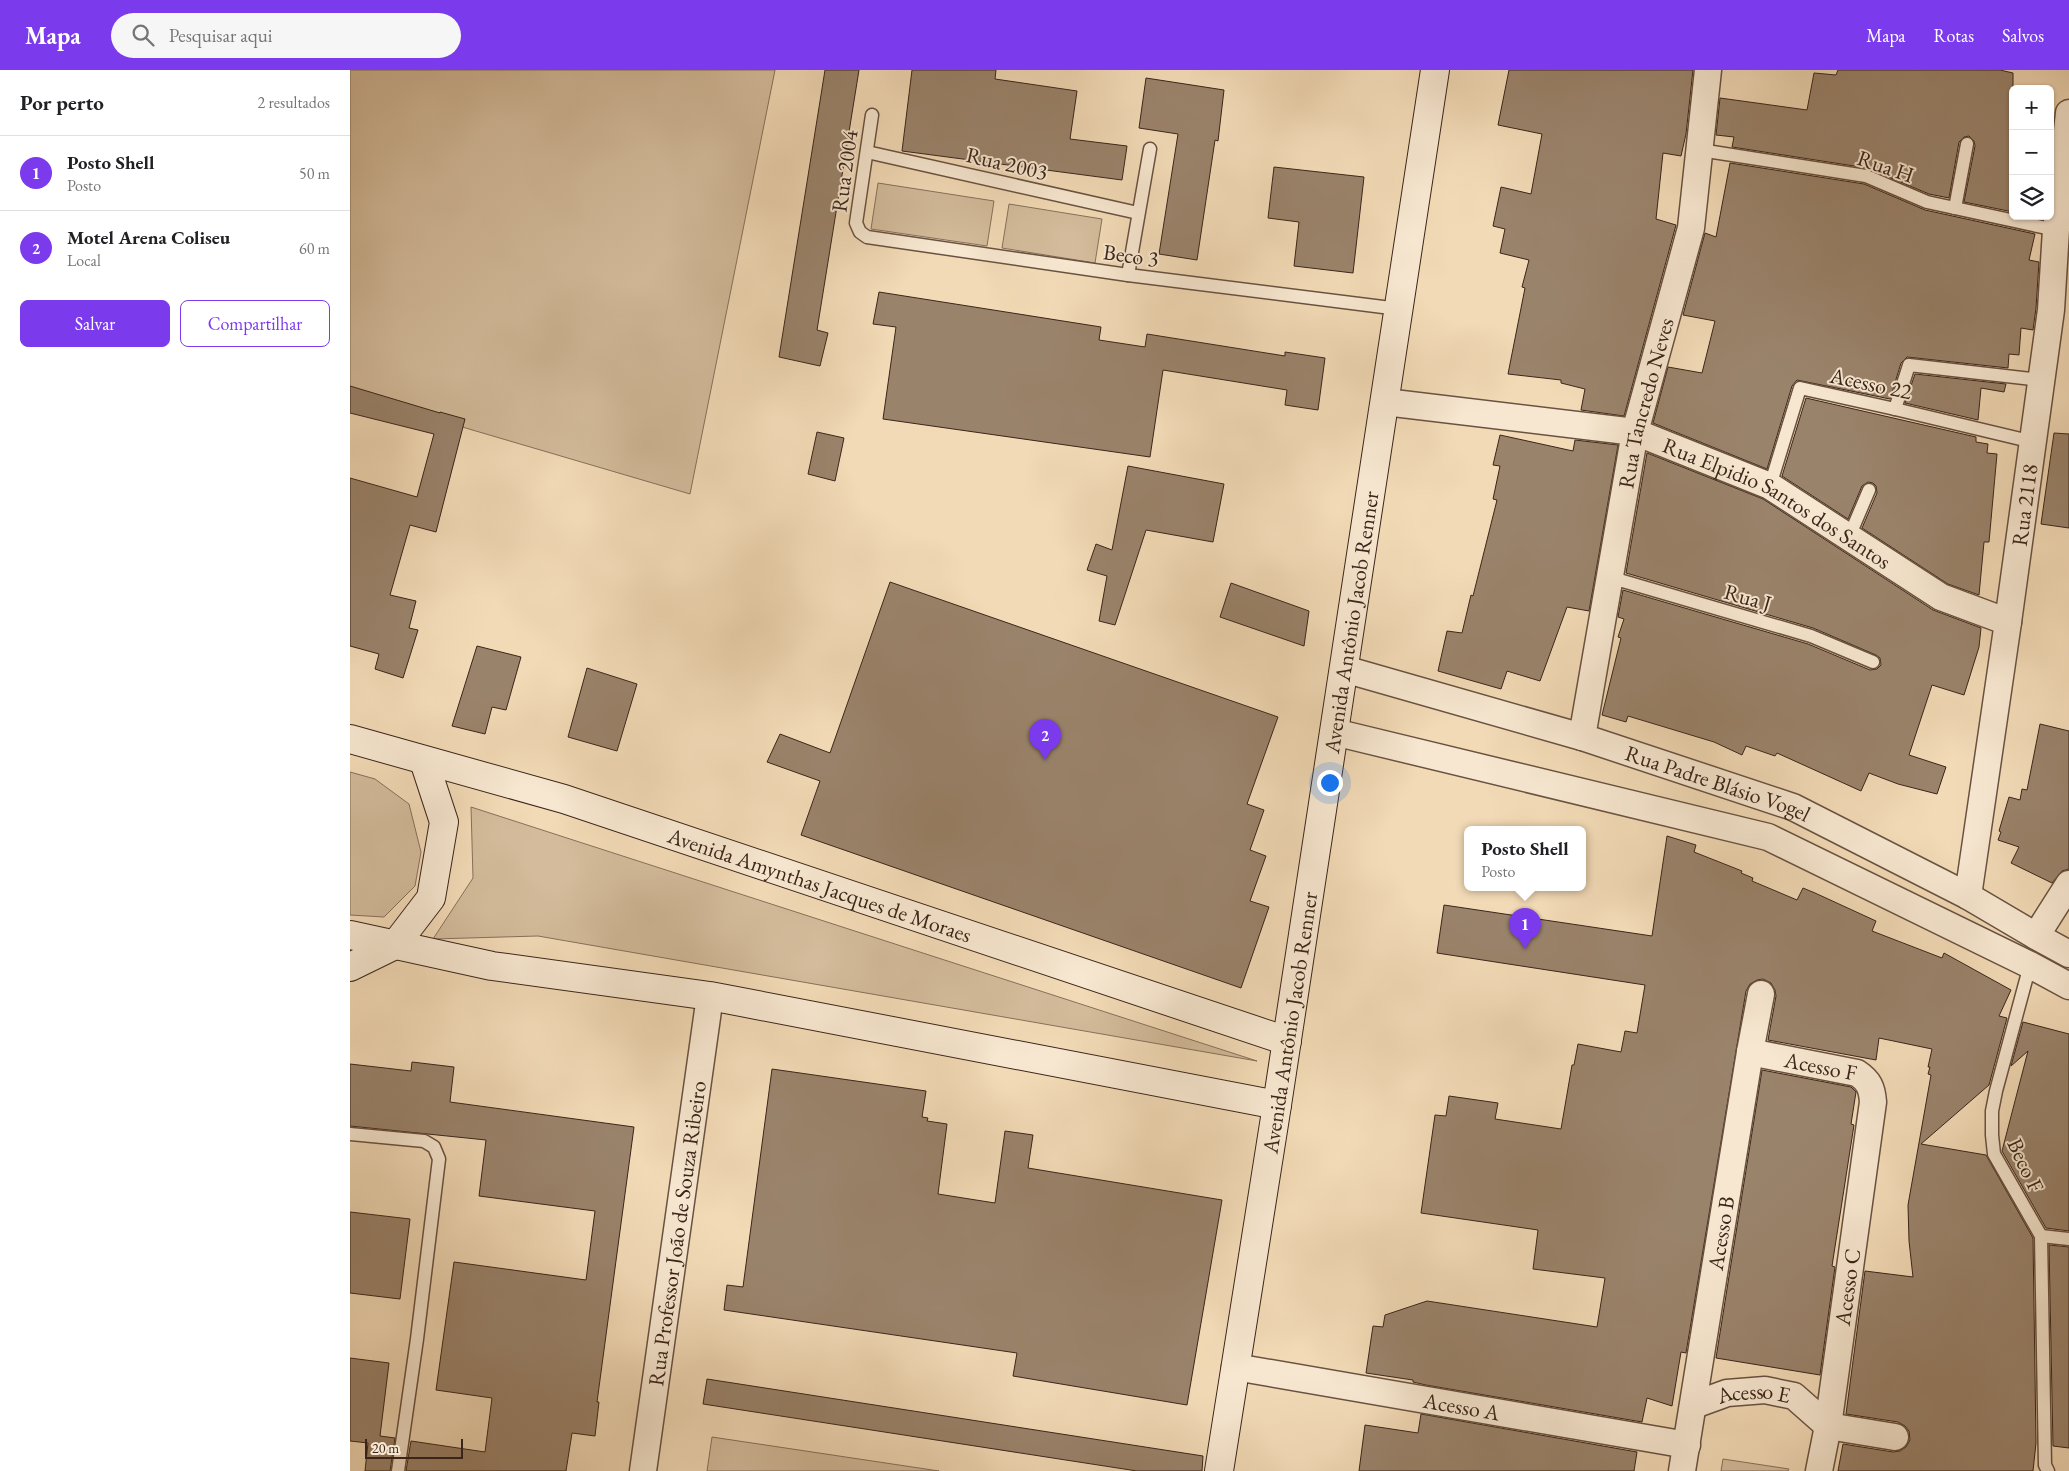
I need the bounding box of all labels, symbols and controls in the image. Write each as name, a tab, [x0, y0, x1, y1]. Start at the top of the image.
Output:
search box	[111, 13, 461, 58]
text: Mapa	[25, 20, 81, 51]
icon: search	[129, 21, 157, 49]
text: Pesquisar aqui	[169, 23, 272, 48]
text: Mapa	[1866, 24, 1906, 47]
text: Rotas	[1934, 24, 1974, 47]
text: Salvos	[2002, 24, 2044, 47]
map controls	[2009, 85, 2054, 220]
button: +	[2009, 85, 2054, 130]
text: Por perto	[20, 89, 104, 116]
text: 2 resultados	[258, 92, 330, 113]
street label: Rua 2004	[824, 128, 865, 214]
button: −	[2009, 130, 2054, 175]
street label: Rua 2003	[963, 140, 1050, 187]
street label: Rua H	[1854, 143, 1918, 190]
text: Posto Shell	[67, 150, 154, 175]
text: 1	[32, 163, 40, 184]
text: 50 m	[299, 163, 330, 184]
text: Posto	[67, 175, 101, 196]
button: layers	[2009, 175, 2054, 220]
text: Motel Arena Coliseu	[67, 225, 230, 250]
street label: Beco 3	[1101, 237, 1160, 274]
text: 2	[32, 238, 40, 259]
text: 60 m	[299, 238, 330, 259]
text: Local	[67, 250, 101, 271]
button: Salvar	[20, 300, 170, 347]
button: Compartilhar	[180, 300, 330, 347]
street label: Rua Tancredo Neves	[1611, 315, 1681, 491]
street label: Acesso 22	[1826, 360, 1915, 406]
street label: Rua Elpidio Santos dos Santos	[1658, 431, 1897, 576]
street label: Rua 2118	[2005, 462, 2045, 548]
street label: Avenida Antônio Jacob Renner	[1317, 489, 1386, 756]
street label: Rua J	[1721, 577, 1775, 618]
pin: 2	[1029, 719, 1061, 760]
street label: Rua Padre Blásio Vogel	[1622, 738, 1815, 828]
your location	[1317, 770, 1343, 796]
street label: Avenida Amynthas Jacques de Moraes	[663, 821, 975, 949]
popup	[1464, 826, 1586, 891]
text: Posto Shell	[1481, 836, 1569, 861]
text: Posto	[1481, 861, 1515, 882]
street label: Avenida Antônio Jacob Renner	[1255, 889, 1324, 1157]
pin: 1	[1509, 908, 1541, 949]
street label: Acesso F	[1781, 1045, 1859, 1088]
street label: Rua Professor João de Souza Ribeiro	[641, 1079, 713, 1388]
street label: Beco F	[2000, 1134, 2051, 1197]
street label: Acesso B	[1701, 1194, 1741, 1273]
street label: Acesso C	[1828, 1247, 1867, 1328]
street label: Acesso E	[1712, 1376, 1793, 1411]
street label: Acesso A	[1420, 1386, 1503, 1428]
scale bar	[365, 1436, 462, 1459]
text: 20 m	[372, 1439, 399, 1457]

